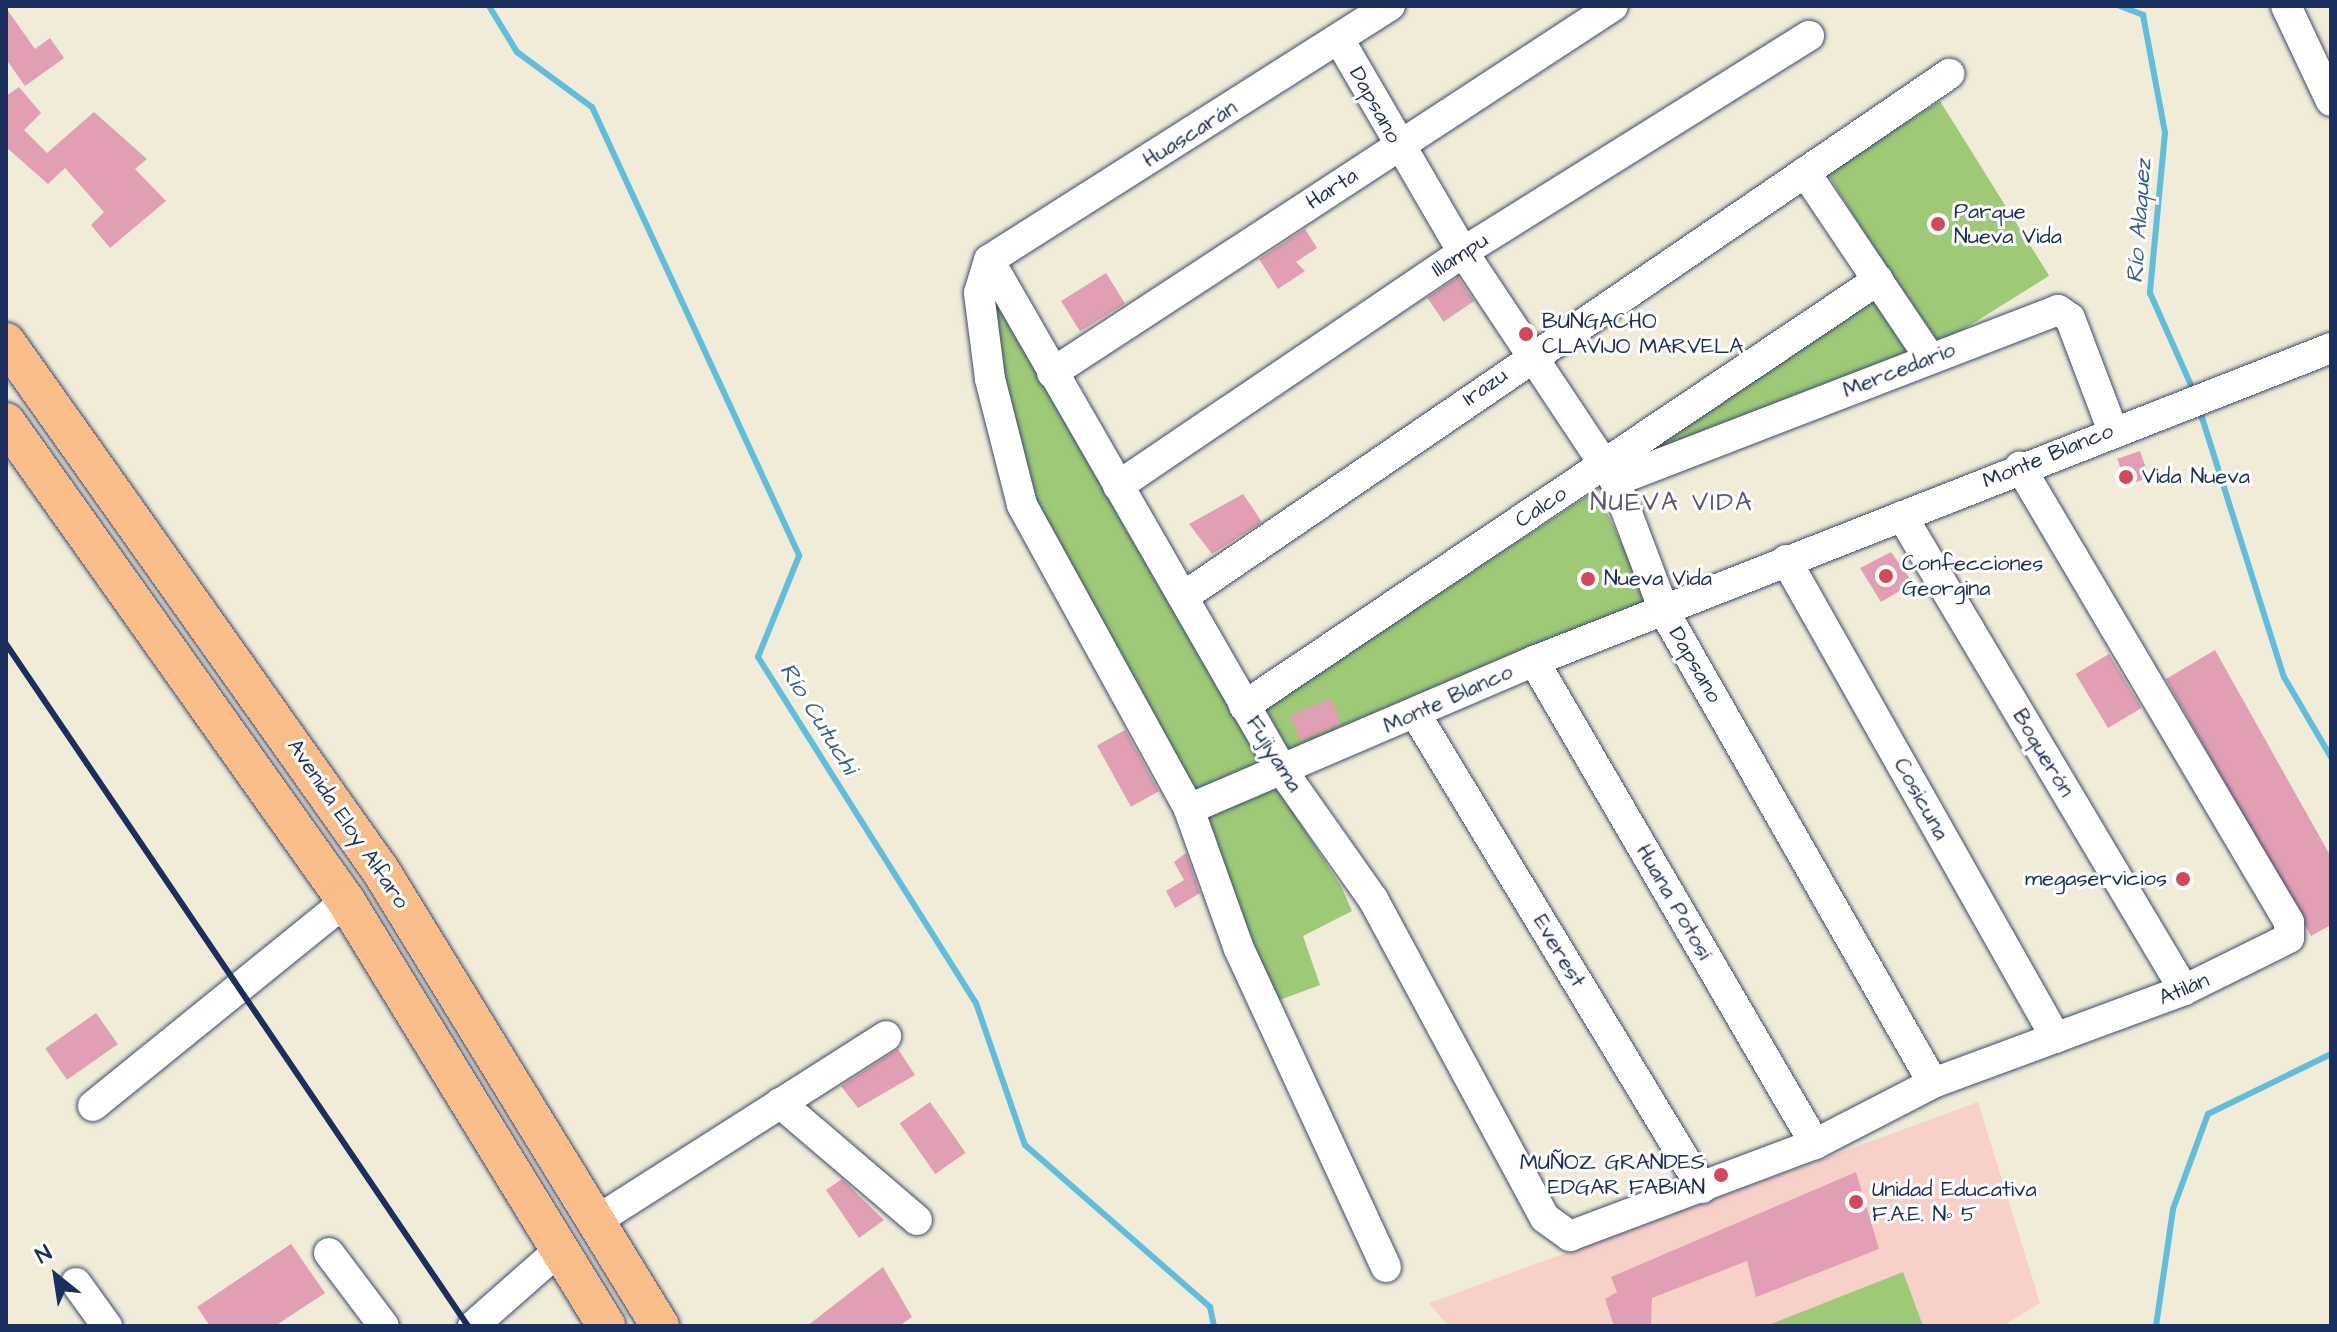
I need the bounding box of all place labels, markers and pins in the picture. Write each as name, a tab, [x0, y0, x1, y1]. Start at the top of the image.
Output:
place label: Parque Nueva Vida	[1954, 198, 2062, 250]
marker: Parque Nueva Vida	[1929, 215, 1947, 233]
place label: BUNGACHO CLAVIJO MARVELA	[1542, 308, 1743, 360]
marker: BUNGACHO CLAVIJO MARVELA	[1517, 325, 1535, 343]
place label: Vida Nueva	[2142, 464, 2250, 490]
marker: Vida Nueva	[2117, 468, 2135, 486]
place label: Confecciones Georgina	[1902, 550, 2043, 602]
place label: Nueva Vida	[1604, 566, 1712, 592]
marker: Confecciones Georgina	[1877, 567, 1895, 585]
marker: Nueva Vida	[1579, 570, 1597, 588]
place label: megaservicios	[2025, 866, 2167, 892]
marker: megaservicios	[2174, 870, 2192, 888]
place label: MUÑOZ GRANDES EDGAR FABIAN	[1520, 1149, 1705, 1200]
marker: MUÑOZ GRANDES EDGAR FABIAN	[1712, 1166, 1730, 1184]
place label: Unidad Educativa F.A.E. Nº 5	[1872, 1176, 2037, 1228]
marker: Unidad Educativa F.A.E. Nº 5	[1847, 1193, 1865, 1211]

